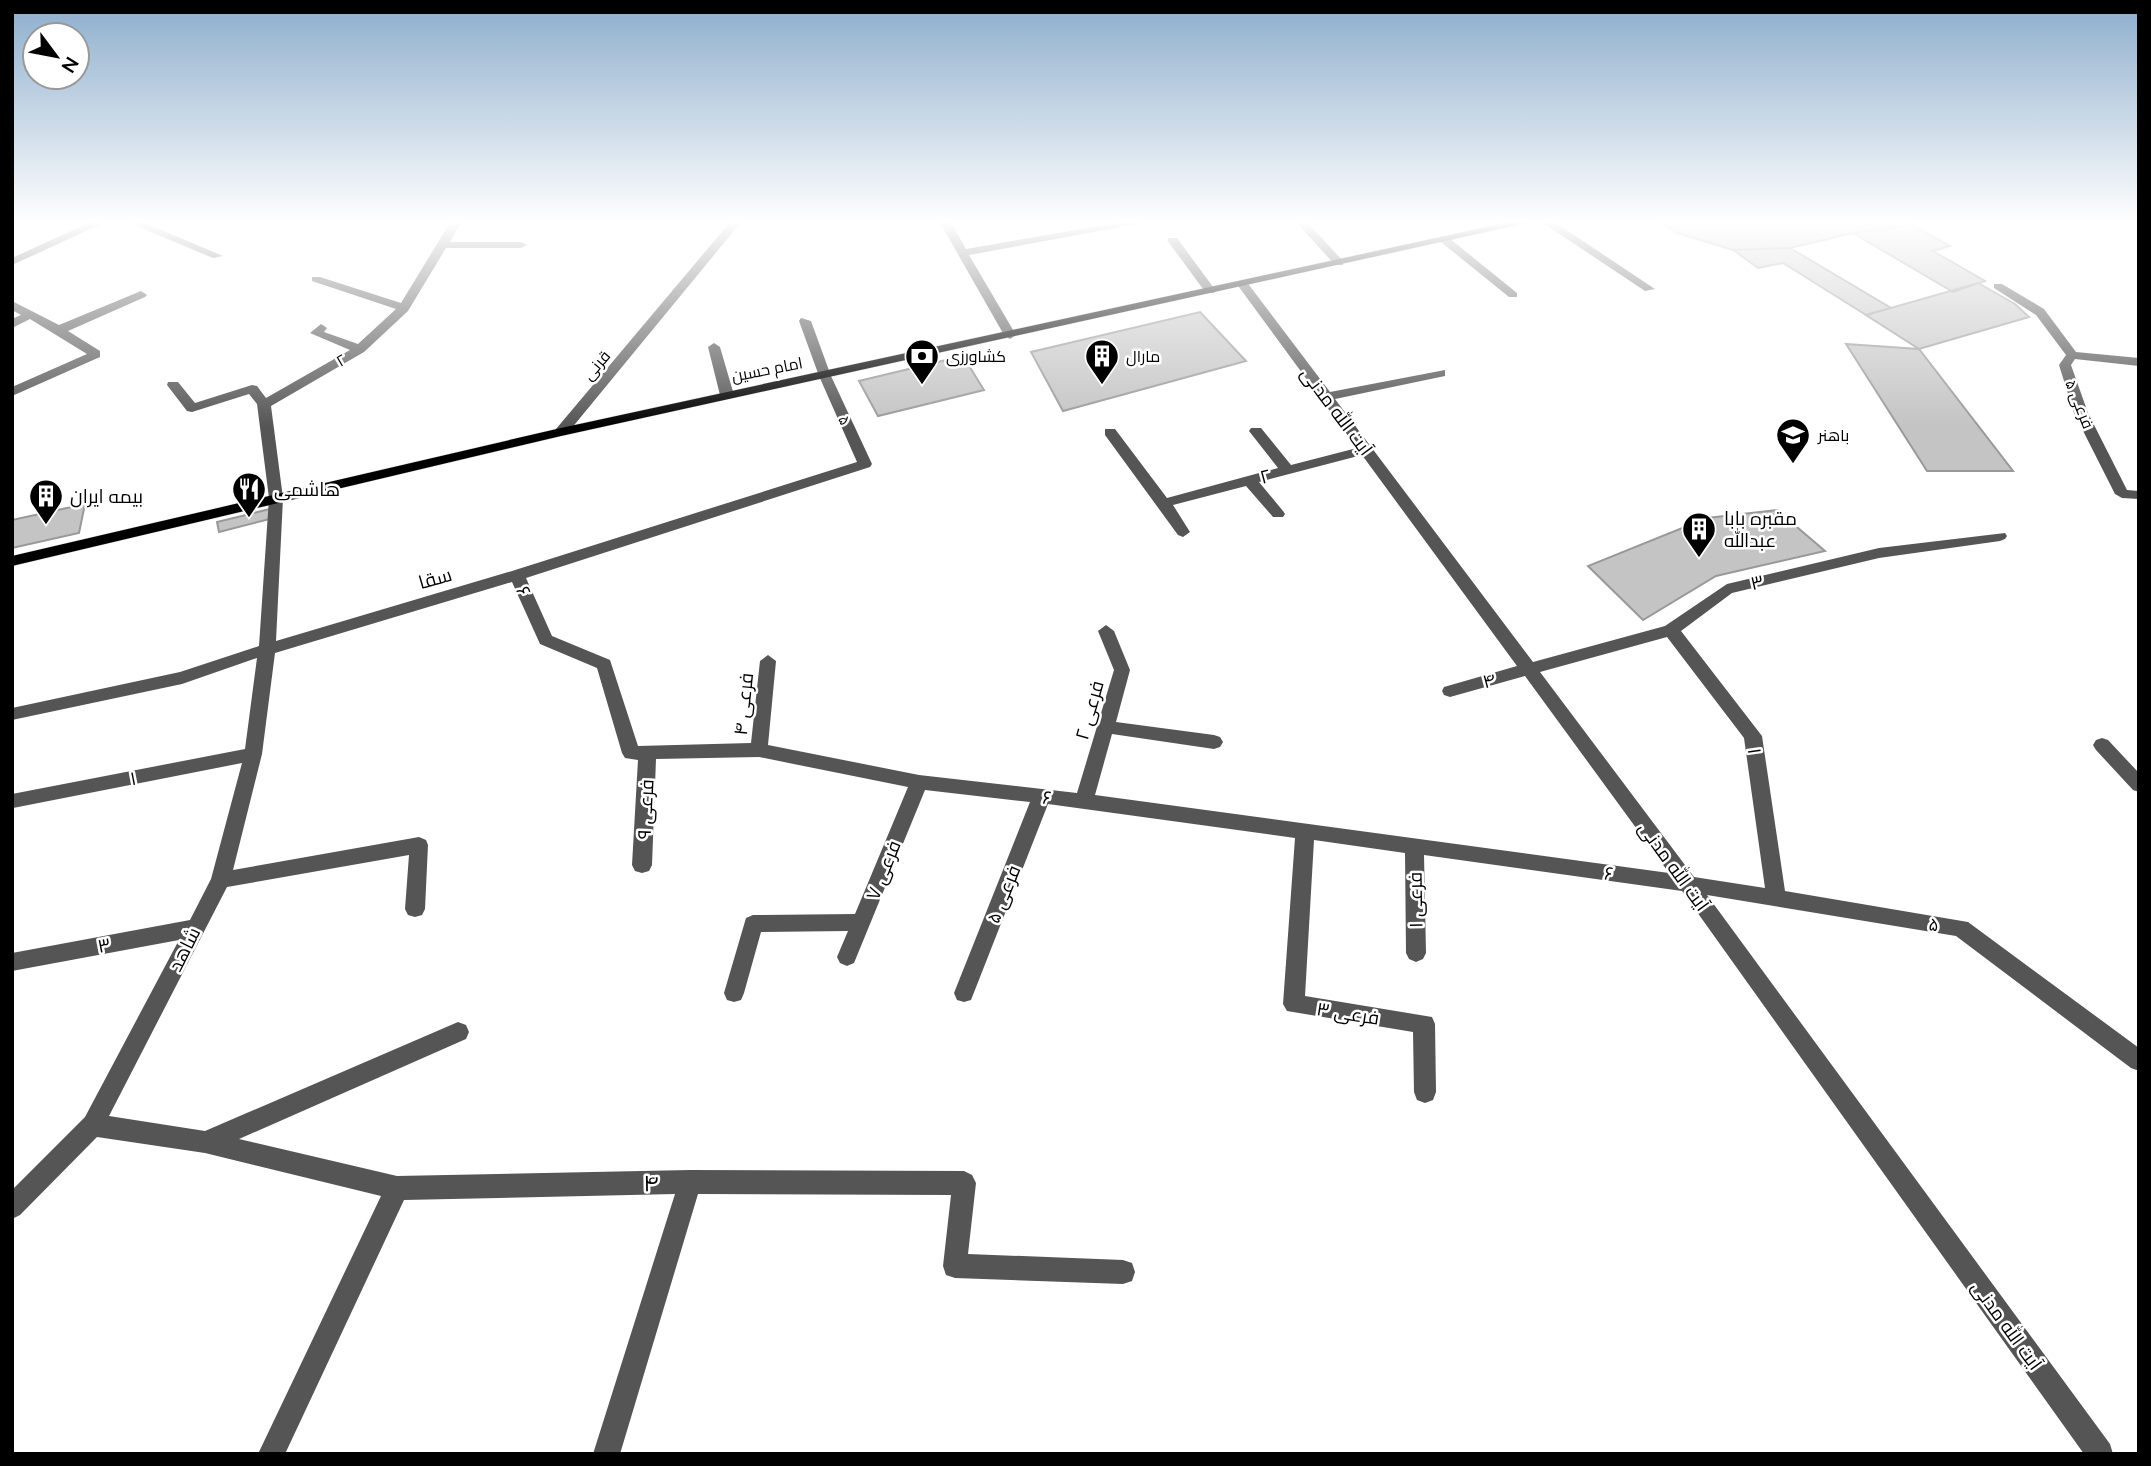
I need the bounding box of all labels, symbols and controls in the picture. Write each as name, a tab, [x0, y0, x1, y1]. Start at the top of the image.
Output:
north arrow	[21, 21, 91, 91]
text: N	[56, 53, 84, 77]
bank icon: کشاورزی	[903, 337, 941, 386]
building icon: مارال	[1083, 337, 1121, 386]
street label: قرنی	[578, 346, 615, 385]
place label: کشاورزی	[946, 346, 1006, 367]
place label: مارال	[1126, 346, 1160, 367]
street label: ۲	[332, 349, 350, 371]
street label: امام حسین	[730, 352, 805, 388]
street label: آیت الله مدنی	[1296, 362, 1378, 460]
street label: فرعی ۵	[2060, 377, 2099, 432]
street label: ۵	[834, 412, 856, 428]
school or university icon: باهنر	[1774, 416, 1812, 465]
place label: باهنر	[1817, 425, 1849, 445]
street label: ۲	[1257, 463, 1273, 489]
restaurant icon: هاشمی	[230, 470, 268, 519]
building icon: بیمه ایران	[27, 477, 65, 526]
place label: هاشمی	[274, 477, 340, 501]
place label: بیمه ایران	[70, 484, 143, 508]
place label: مقبره بابا عبدالله	[1724, 506, 1797, 552]
building icon: مقبره بابا عبدالله	[1680, 510, 1718, 559]
street label: سقا	[416, 562, 454, 594]
street label: ۳	[1748, 569, 1766, 595]
street label: ۶	[511, 582, 537, 600]
street label: ۴	[1480, 667, 1498, 693]
street label: فرعی ۴	[728, 671, 758, 737]
street label: فرعی ۲	[1069, 678, 1109, 742]
street label: ۱	[1743, 746, 1767, 756]
street label: ۱	[128, 766, 138, 790]
street label: فرعی ۹	[631, 778, 659, 840]
street label: ۶	[1041, 785, 1053, 809]
street label: آیت الله مدنی	[1633, 816, 1715, 916]
street label: فرعی ۷	[860, 837, 906, 903]
street label: ۶	[1603, 860, 1615, 886]
street label: فرعی ۵	[981, 861, 1025, 927]
street label: فرعی ۱	[1403, 872, 1427, 928]
street label: ۵	[1927, 911, 1941, 937]
street label: شاهد	[163, 923, 205, 975]
street label: ۳	[95, 932, 113, 958]
street label: فرعی ۳	[1315, 996, 1381, 1030]
street label: ۴	[643, 1168, 659, 1197]
street label: آیت الله مدنی	[1966, 1275, 2048, 1375]

